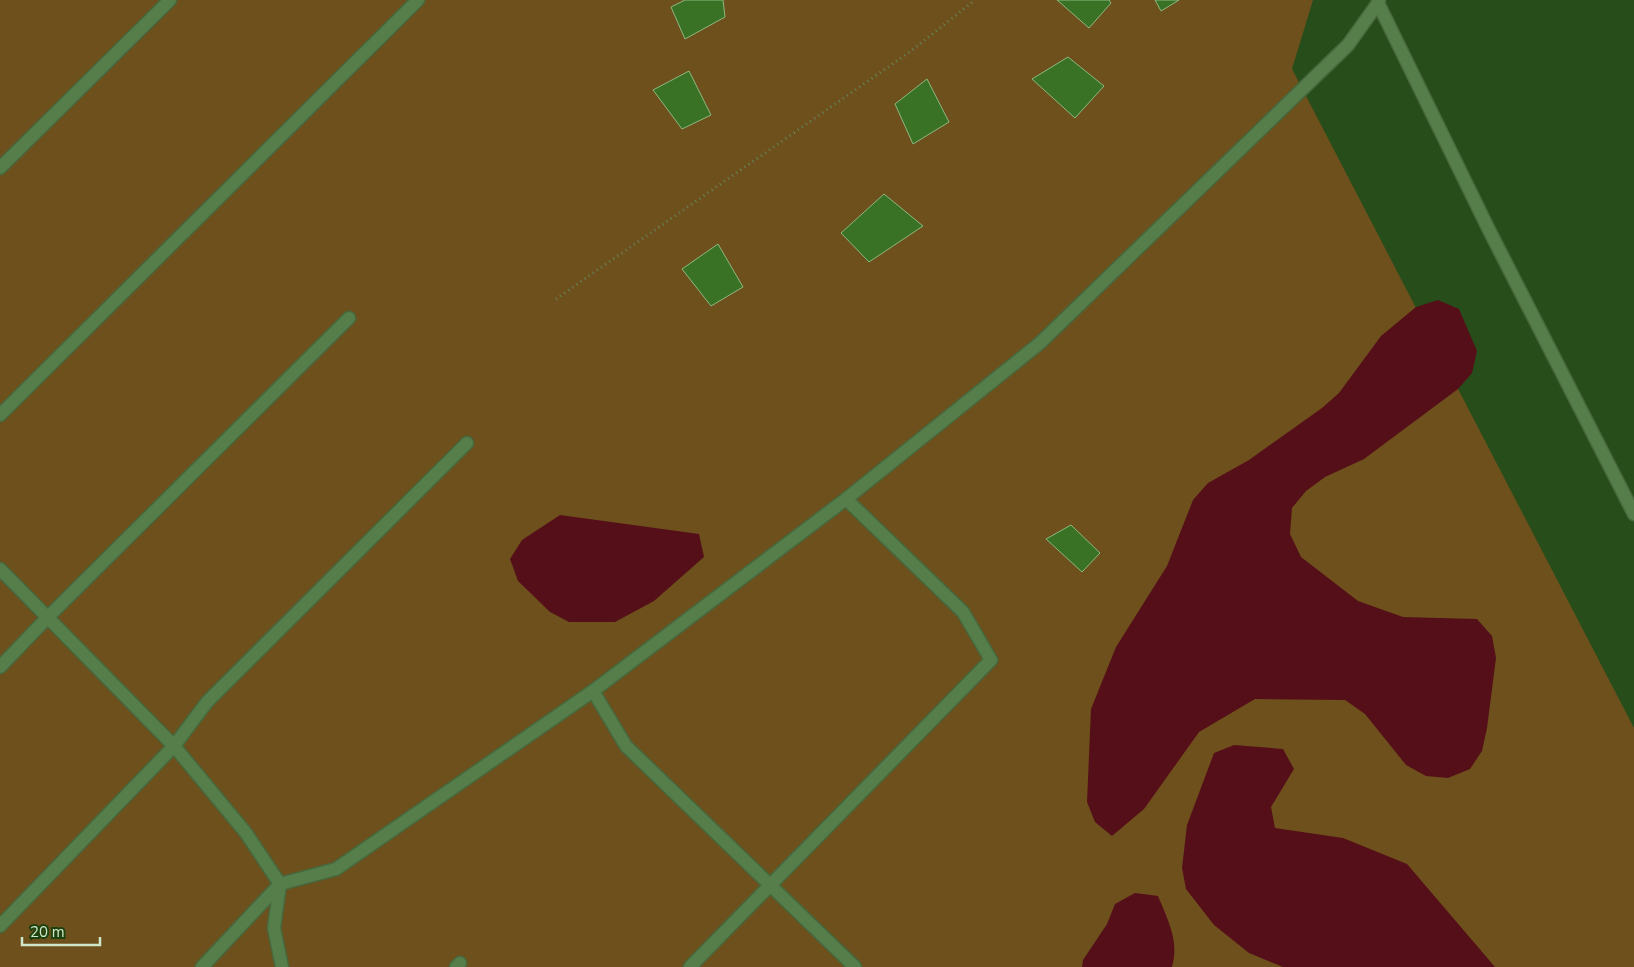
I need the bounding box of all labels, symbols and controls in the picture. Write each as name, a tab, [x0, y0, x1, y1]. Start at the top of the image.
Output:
scale bar	[22, 914, 100, 946]
text: 20 m	[30, 922, 65, 942]

